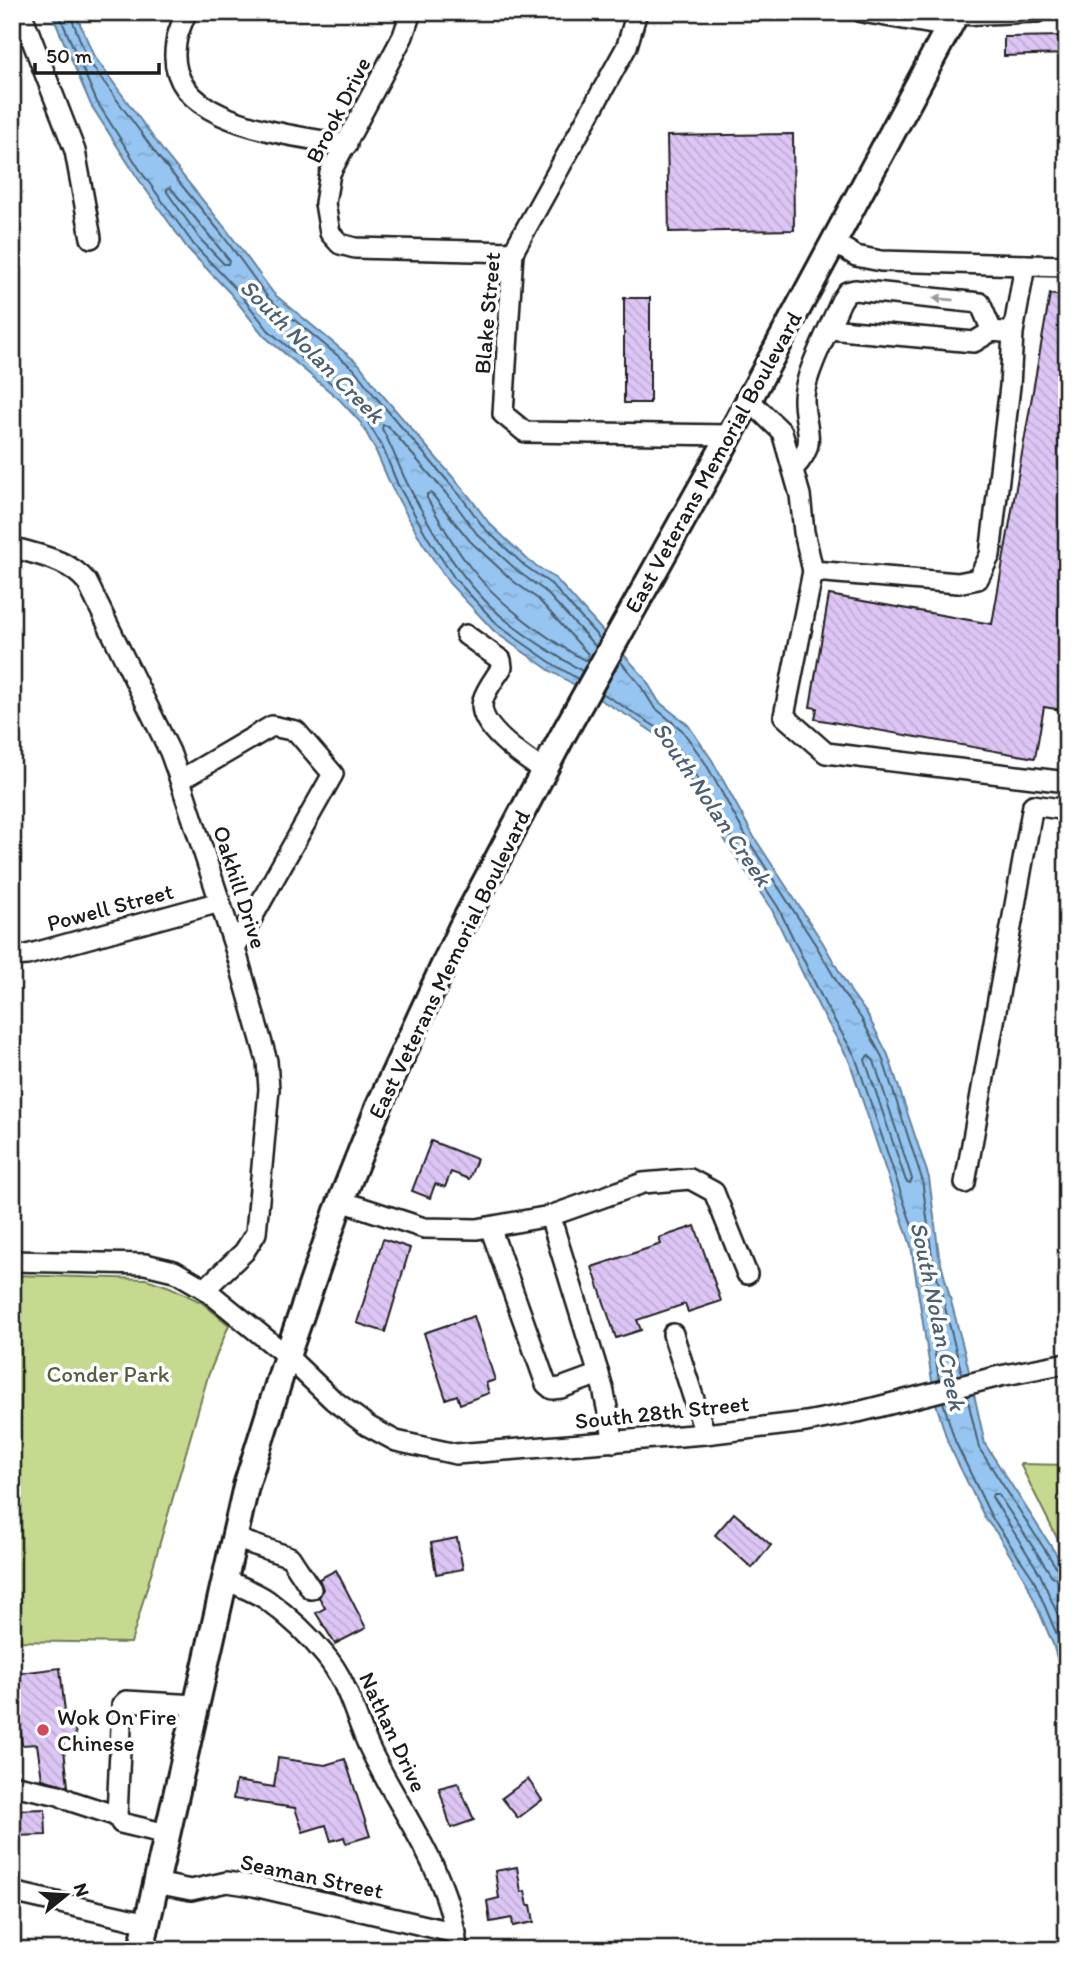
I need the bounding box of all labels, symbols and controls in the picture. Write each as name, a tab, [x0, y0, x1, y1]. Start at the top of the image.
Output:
scale bar	[35, 32, 159, 76]
text: 50 m	[46, 43, 93, 68]
street label: Brook Drive	[299, 52, 377, 168]
street label: Blake Street	[468, 250, 506, 375]
water label: South Nolan Creek	[234, 272, 392, 430]
one-way arrow	[932, 293, 954, 304]
street label: East Veterans Memorial Boulevard	[618, 306, 808, 618]
water label: South Nolan Creek	[647, 716, 779, 893]
street label: East Veterans Memorial Boulevard	[362, 805, 536, 1123]
street label: Oakhill Drive	[207, 822, 273, 952]
street label: Powell Street	[44, 877, 177, 937]
water label: South Nolan Creek	[904, 1219, 973, 1414]
park label: Conder Park	[46, 1360, 170, 1388]
street label: South 28th Street	[574, 1389, 750, 1435]
street label: Nathan Drive	[353, 1668, 433, 1796]
place label: Wok On Fire Chinese	[57, 1703, 177, 1757]
marker: Wok On Fire Chinese	[35, 1722, 51, 1738]
street label: Seaman Street	[238, 1847, 386, 1905]
north arrow	[32, 1860, 102, 1930]
text: N	[69, 1880, 95, 1900]

